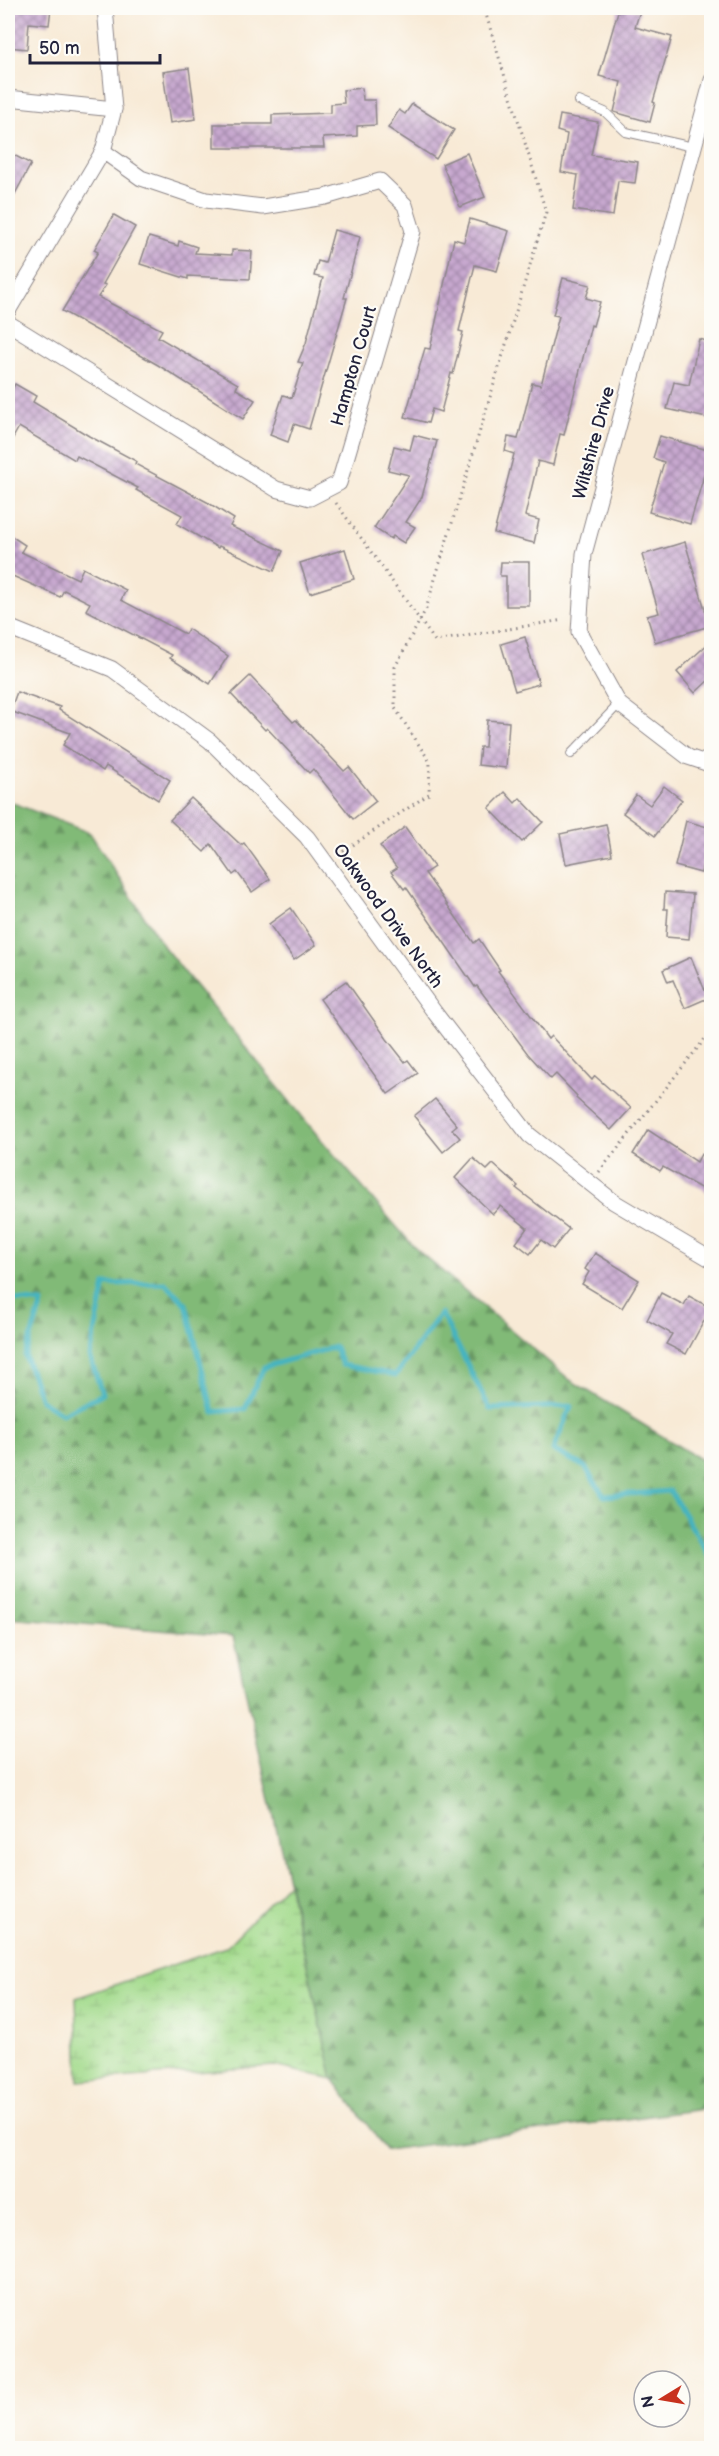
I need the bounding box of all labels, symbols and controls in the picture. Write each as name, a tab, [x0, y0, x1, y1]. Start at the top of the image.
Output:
scale bar	[30, 27, 160, 65]
text: 50 m	[39, 38, 80, 59]
street label: Hampton Court	[327, 303, 381, 428]
street label: Wiltshire Drive	[569, 384, 619, 502]
street label: Oakwood Drive North	[329, 840, 447, 992]
north arrow	[632, 2369, 692, 2429]
text: N	[638, 2394, 659, 2409]

